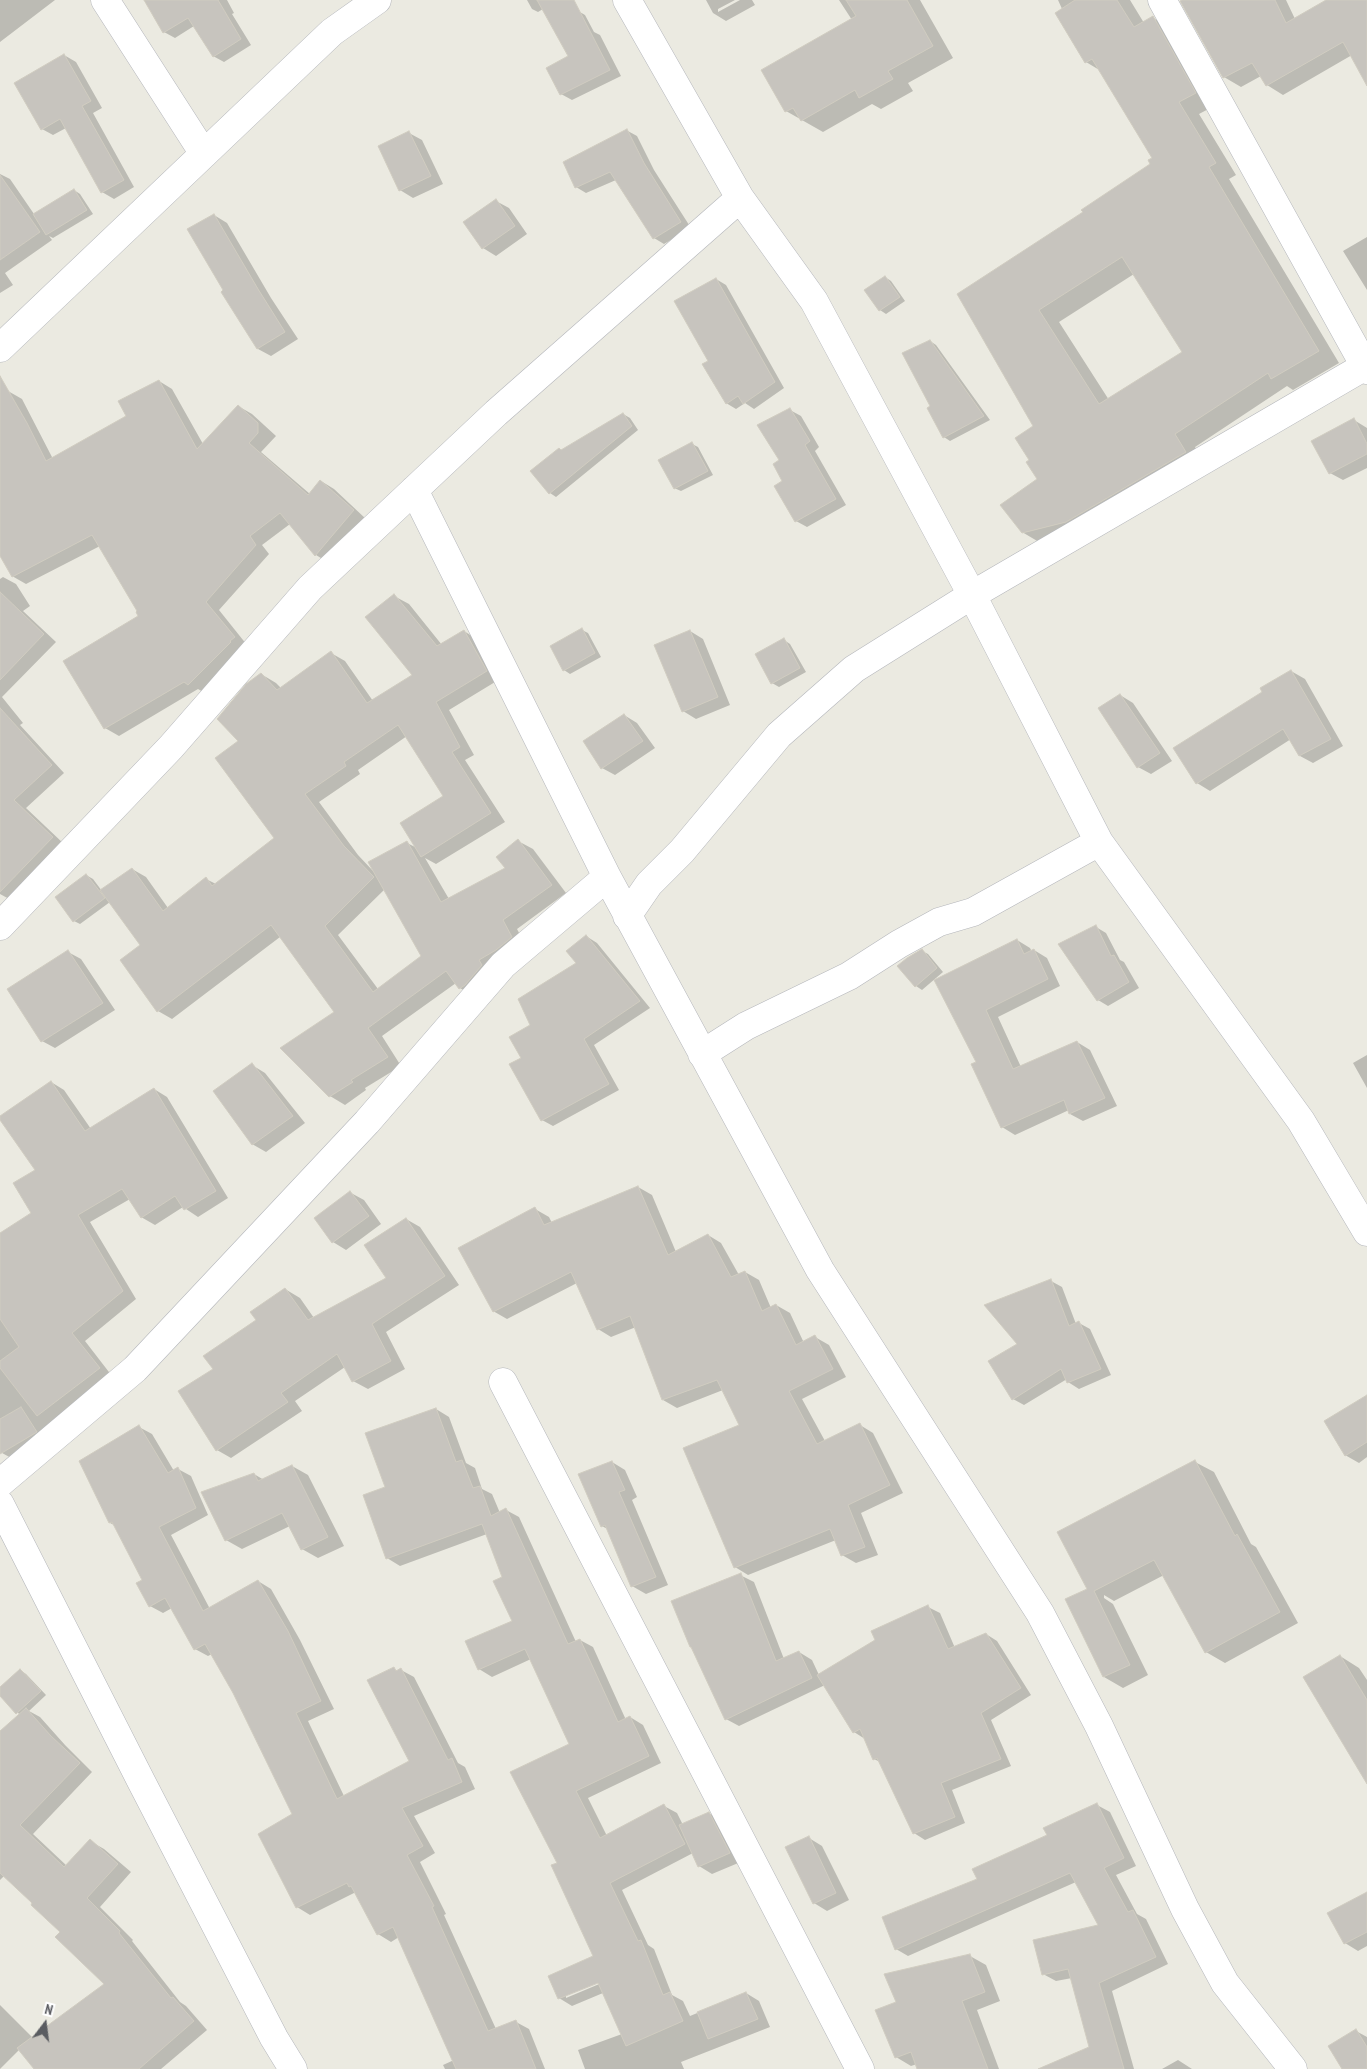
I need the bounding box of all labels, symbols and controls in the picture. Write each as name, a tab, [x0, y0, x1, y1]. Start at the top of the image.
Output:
north arrow	[20, 1999, 70, 2049]
text: N	[43, 2000, 55, 2019]

